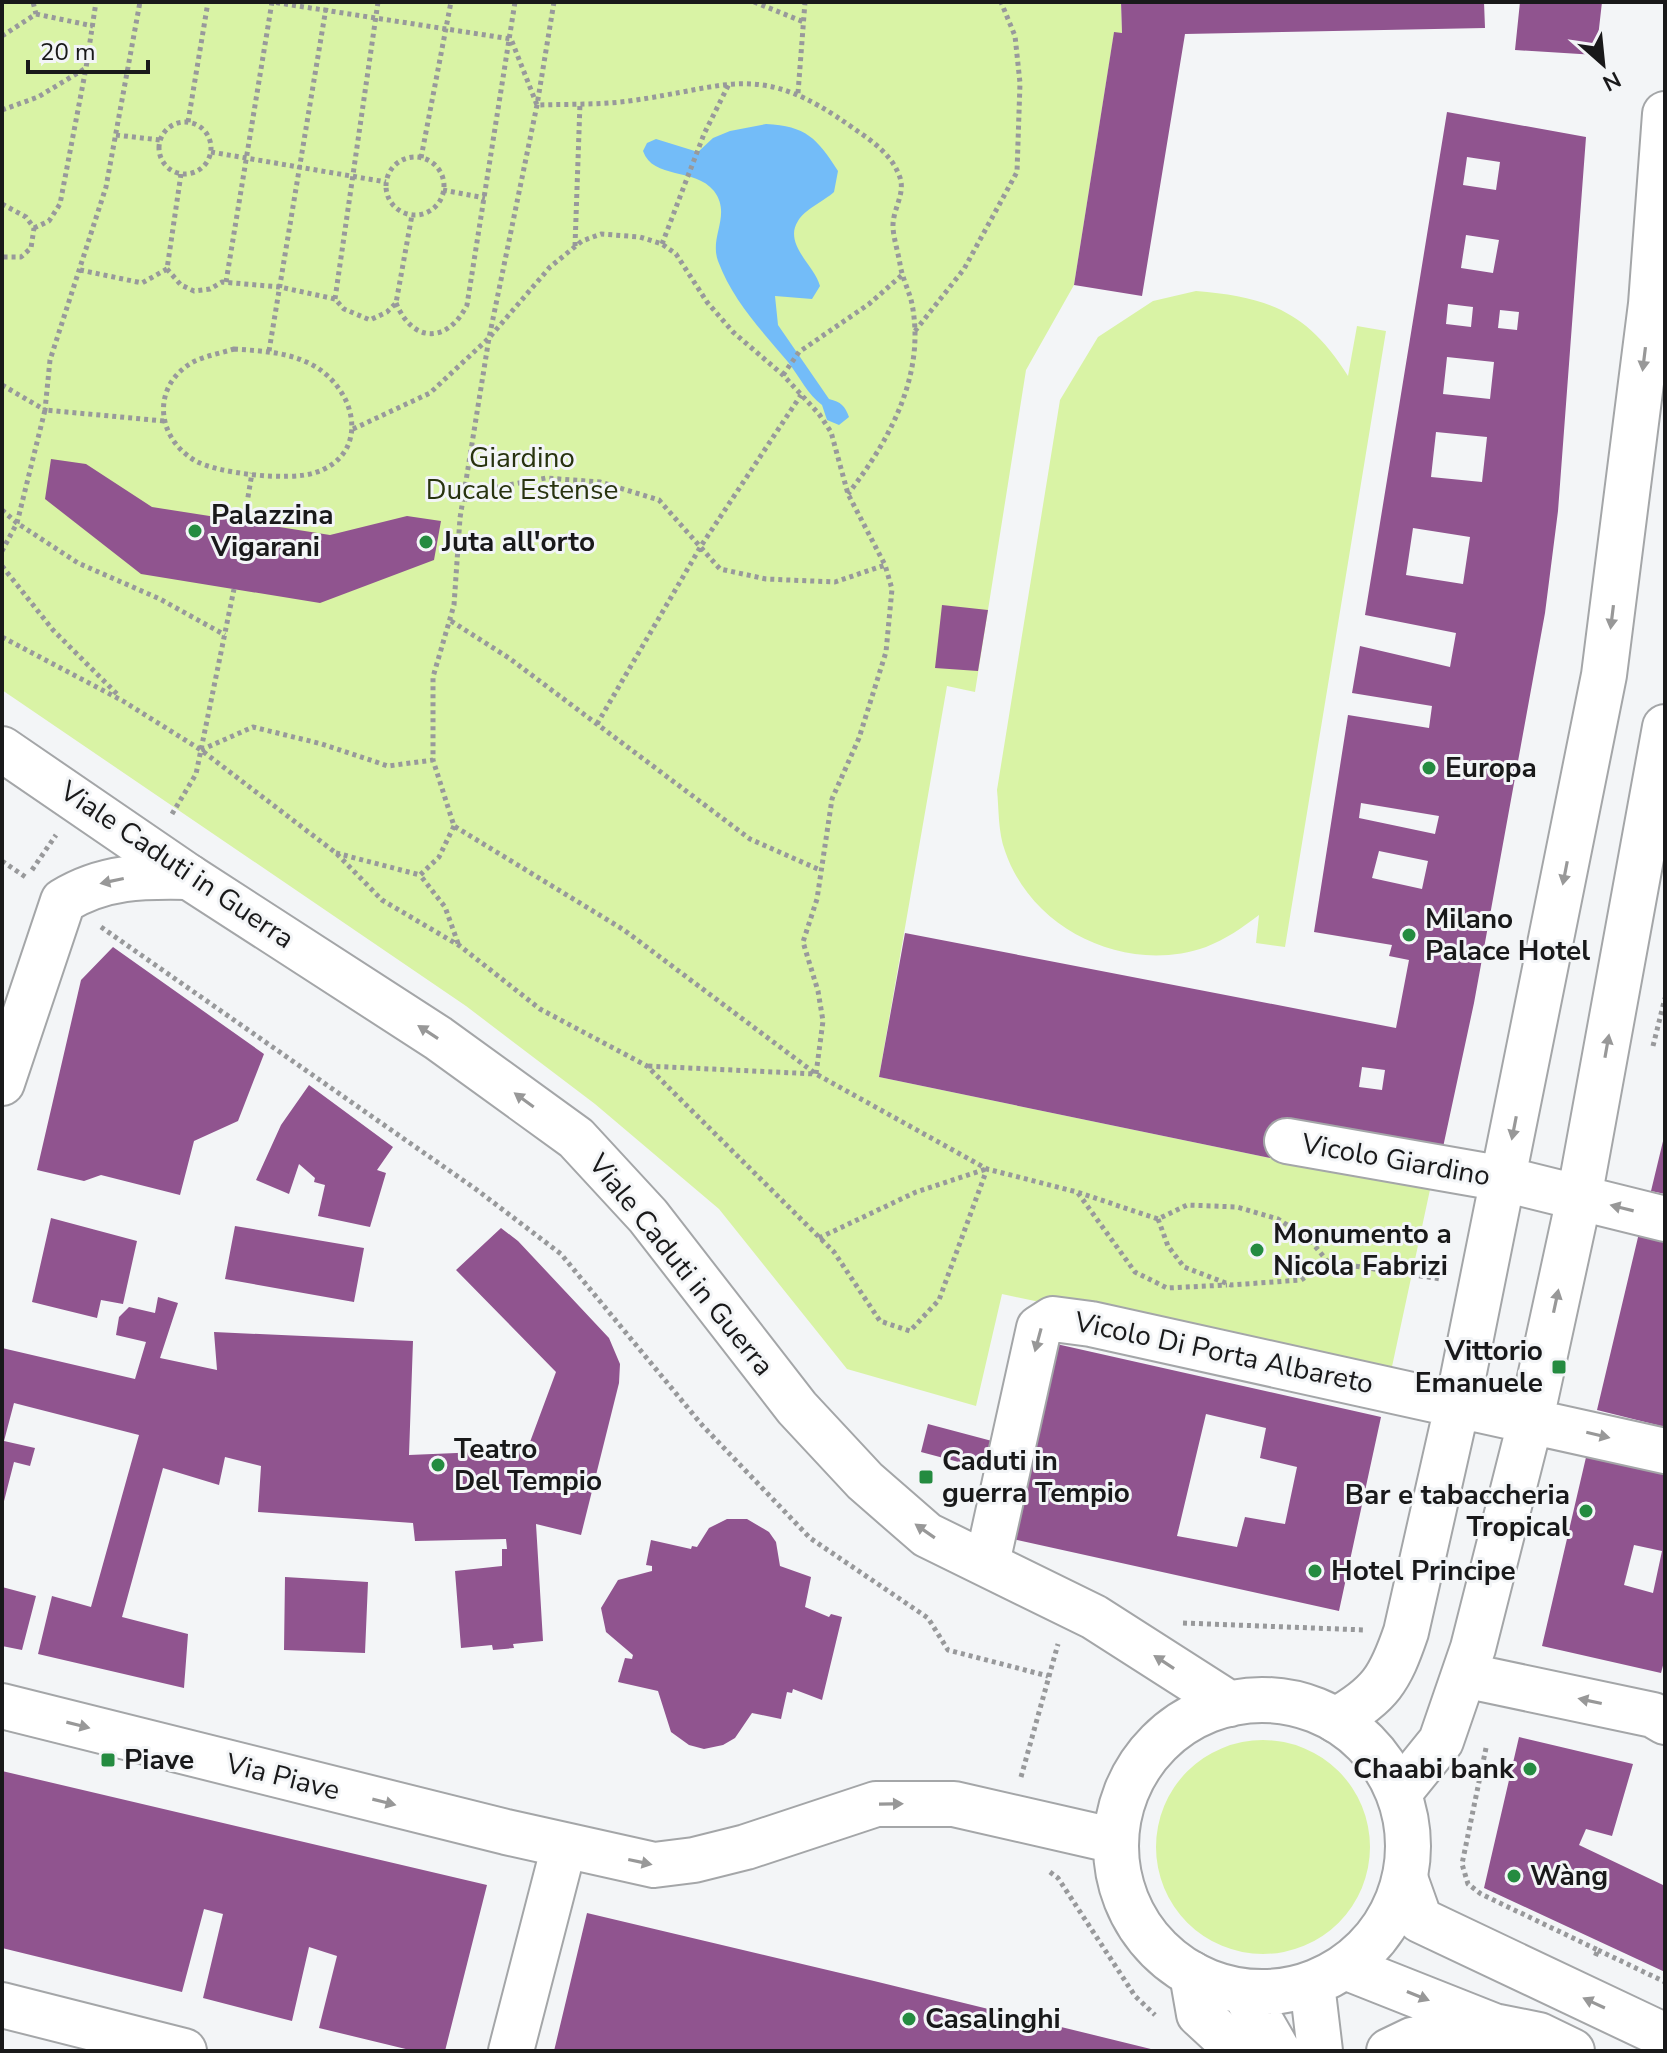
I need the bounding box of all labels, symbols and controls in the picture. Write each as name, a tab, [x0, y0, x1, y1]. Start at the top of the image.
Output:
scale bar	[28, 24, 148, 74]
north arrow	[1563, 24, 1643, 104]
text: 20 m	[40, 36, 96, 68]
text: N	[1597, 64, 1626, 98]
one-way arrow	[1638, 347, 1651, 372]
park label: Giardino Ducale Estense	[426, 439, 618, 509]
place label: Palazzina Vigarani	[210, 496, 334, 566]
marker: Palazzina Vigarani	[186, 522, 204, 540]
place label: Juta all'orto	[441, 523, 595, 561]
marker: Juta all'orto	[417, 533, 435, 551]
one-way arrow	[1605, 605, 1618, 630]
place label: Europa	[1445, 749, 1537, 787]
marker: Europa	[1420, 759, 1438, 777]
street label: Viale Caduti in Guerra	[52, 772, 302, 958]
one-way arrow	[1558, 860, 1571, 885]
one-way arrow	[99, 875, 124, 888]
place label: Milano Palace Hotel	[1425, 900, 1590, 970]
marker: Milano Palace Hotel	[1400, 926, 1418, 944]
one-way arrow	[418, 1025, 439, 1040]
one-way arrow	[1601, 1033, 1613, 1058]
one-way arrow	[513, 1092, 534, 1108]
one-way arrow	[1508, 1115, 1520, 1140]
street label: Vicolo Giardino	[1298, 1125, 1493, 1195]
street label: Viale Caduti in Guerra	[579, 1145, 782, 1384]
one-way arrow	[1609, 1202, 1634, 1214]
place label: Monumento a Nicola Fabrizi	[1273, 1215, 1452, 1285]
marker: Monumento a Nicola Fabrizi	[1248, 1241, 1266, 1259]
one-way arrow	[1550, 1288, 1563, 1313]
street label: Vicolo Di Porta Albareto	[1070, 1303, 1377, 1403]
one-way arrow	[1031, 1327, 1043, 1352]
place label: Vittorio Emanuele	[1415, 1332, 1543, 1402]
marker: Vittorio Emanuele	[1550, 1358, 1568, 1376]
one-way arrow	[1586, 1429, 1611, 1442]
place label: Teatro Del Tempio	[454, 1430, 602, 1500]
place label: Caduti in guerra Tempio	[942, 1442, 1130, 1512]
marker: Teatro Del Tempio	[429, 1456, 447, 1474]
marker: Caduti in guerra Tempio	[917, 1468, 935, 1486]
place label: Bar e tabaccheria Tropical	[1345, 1476, 1570, 1546]
marker: Bar e tabaccheria Tropical	[1577, 1502, 1595, 1520]
one-way arrow	[915, 1524, 936, 1539]
place label: Hotel Principe	[1331, 1552, 1516, 1590]
marker: Hotel Principe	[1306, 1562, 1324, 1580]
one-way arrow	[1153, 1655, 1175, 1669]
one-way arrow	[1578, 1694, 1603, 1707]
one-way arrow	[65, 1719, 90, 1732]
place label: Piave	[124, 1741, 194, 1779]
street label: Via Piave	[221, 1744, 344, 1809]
place label: Chaabi bank	[1353, 1750, 1515, 1788]
marker: Piave	[99, 1751, 117, 1769]
marker: Chaabi bank	[1521, 1760, 1539, 1778]
one-way arrow	[372, 1796, 397, 1808]
one-way arrow	[879, 1798, 904, 1810]
one-way arrow	[628, 1856, 653, 1869]
place label: Wàng	[1530, 1857, 1608, 1895]
marker: Wàng	[1505, 1867, 1523, 1885]
one-way arrow	[1406, 1990, 1430, 2003]
one-way arrow	[1583, 1996, 1606, 2010]
place label: Casalinghi	[925, 2000, 1061, 2038]
marker: Casalinghi	[900, 2010, 918, 2028]

